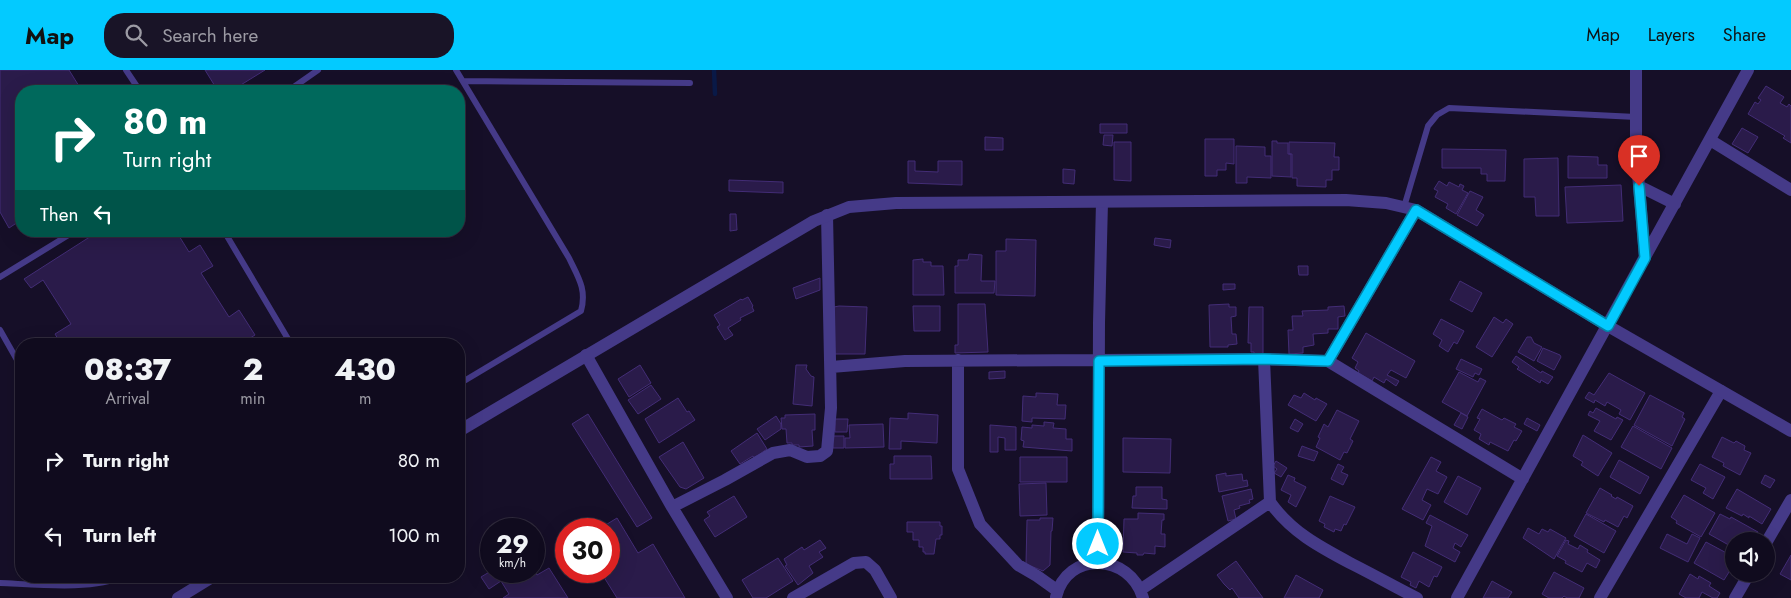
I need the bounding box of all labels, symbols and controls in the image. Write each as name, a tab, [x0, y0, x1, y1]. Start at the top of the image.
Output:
search box	[104, 13, 454, 58]
text: Map	[25, 18, 74, 53]
icon: search	[122, 21, 150, 49]
text: Search here	[162, 22, 258, 49]
text: Map	[1586, 22, 1620, 48]
text: Layers	[1648, 22, 1695, 48]
text: Share	[1723, 22, 1766, 48]
text: 80 m	[123, 97, 207, 147]
icon: right	[40, 105, 105, 170]
pin	[1618, 135, 1660, 186]
icon: arrive	[1625, 142, 1653, 170]
text: Turn right	[123, 143, 211, 175]
icon: left	[89, 200, 117, 228]
text: Then	[40, 201, 79, 228]
text: 08:37	[84, 348, 171, 391]
text: 2	[243, 348, 263, 391]
text: 430	[334, 348, 396, 391]
text: Arrival	[106, 387, 150, 410]
text: min	[240, 387, 265, 410]
text: m	[359, 387, 371, 410]
icon: right	[40, 447, 68, 475]
text: Turn right	[83, 447, 169, 474]
text: 80 m	[398, 447, 440, 474]
position arrow	[1071, 517, 1123, 569]
speed limit sign: 30	[555, 518, 620, 583]
icon: left	[40, 522, 68, 550]
text: Turn left	[83, 522, 156, 549]
text: 100 m	[388, 522, 440, 549]
text: 29	[496, 526, 529, 562]
map controls	[1725, 532, 1775, 582]
button: sound	[1725, 532, 1775, 582]
text: km/h	[499, 554, 526, 572]

